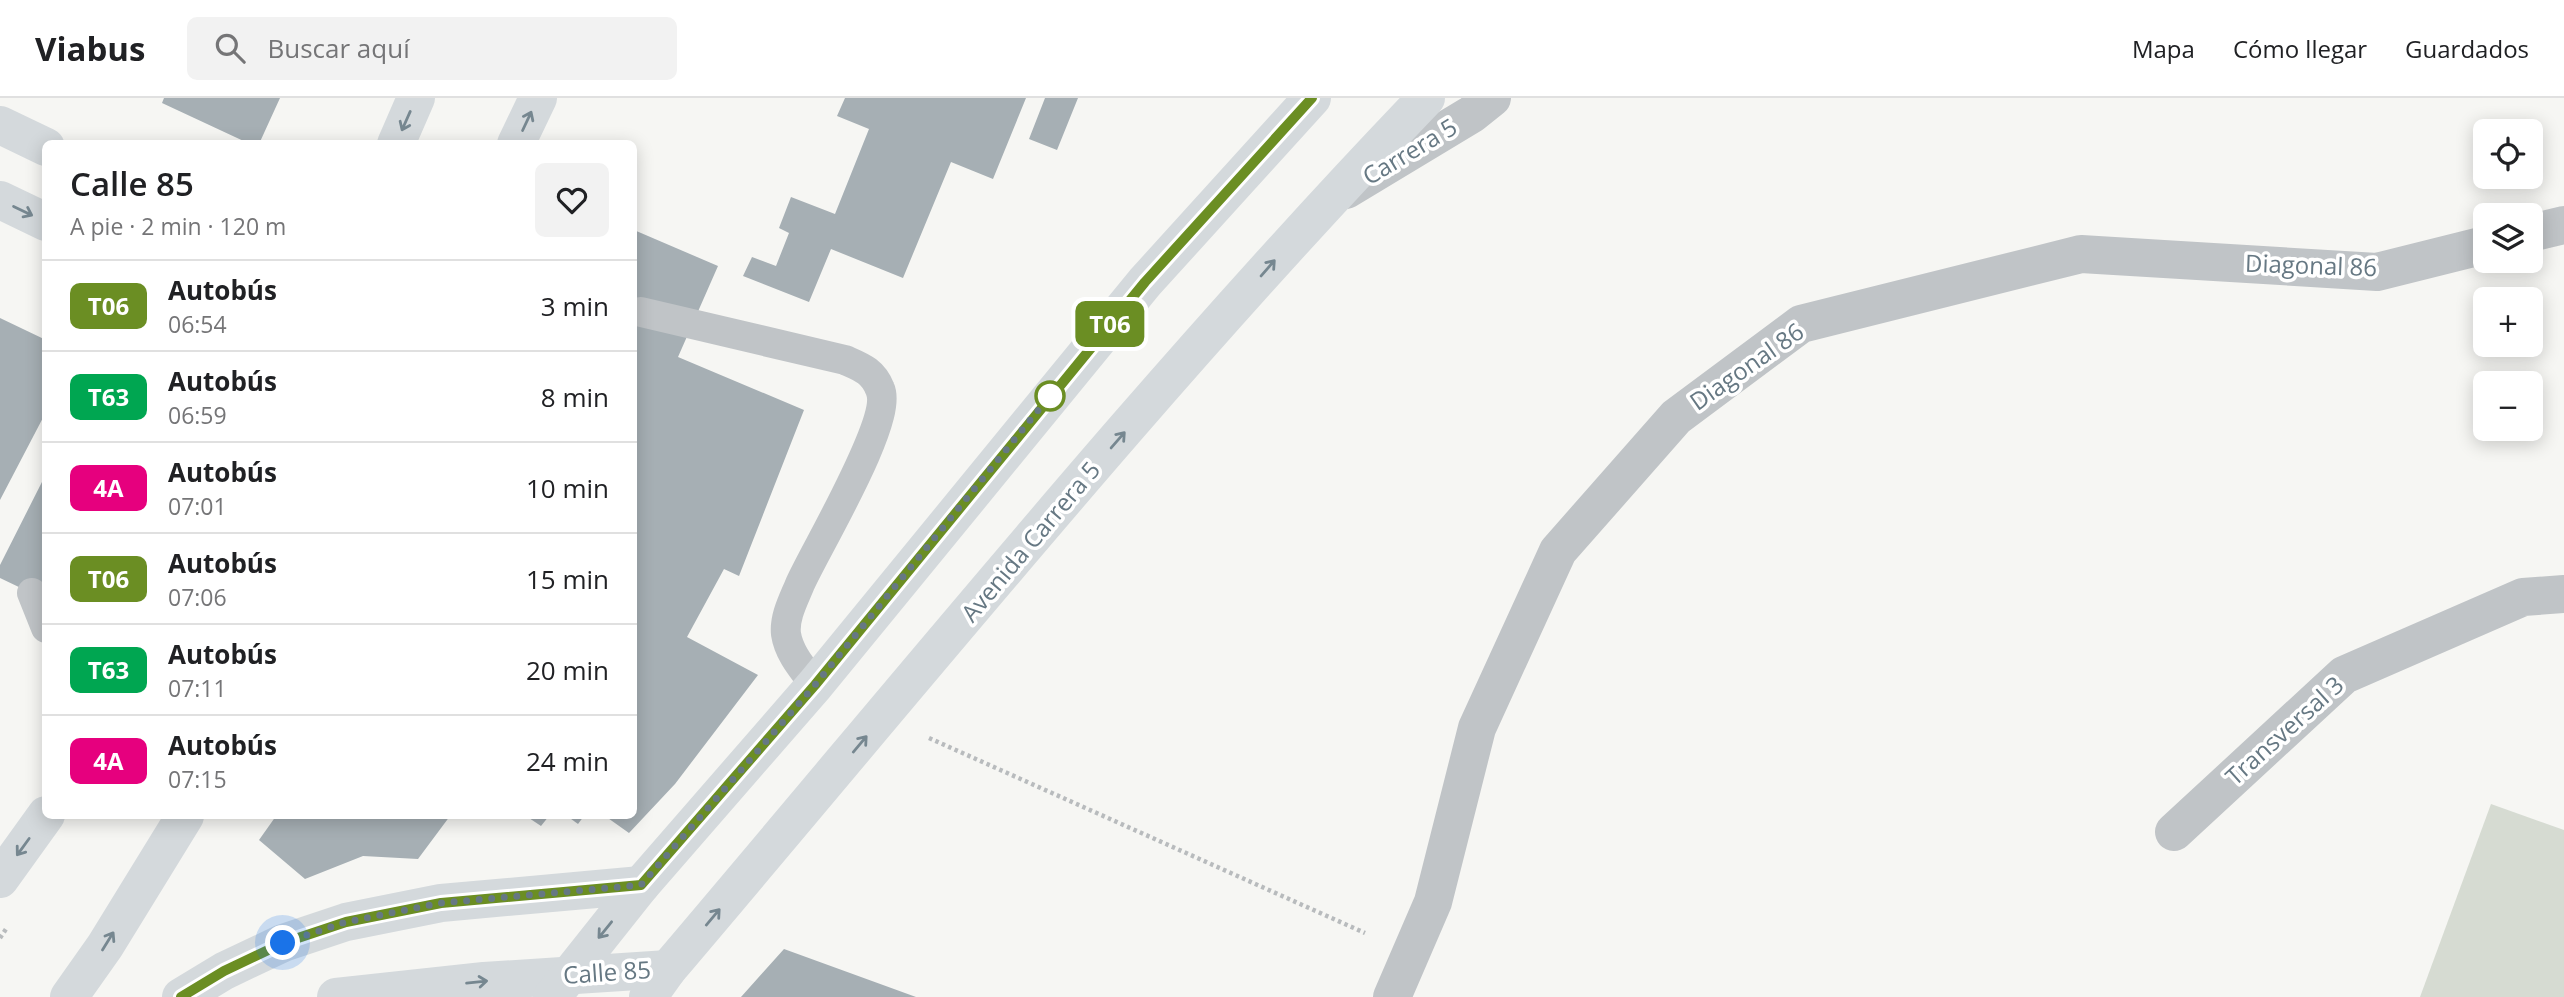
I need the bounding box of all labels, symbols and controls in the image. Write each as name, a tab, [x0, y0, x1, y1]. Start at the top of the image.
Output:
search box	[187, 17, 677, 80]
text: Viabus	[35, 26, 145, 71]
icon: search	[211, 29, 249, 67]
text: Buscar aquí	[267, 30, 410, 66]
text: Mapa	[2132, 32, 2195, 65]
text: Cómo llegar	[2233, 32, 2367, 65]
text: Guardados	[2405, 32, 2529, 65]
one-way arrow	[399, 110, 412, 131]
street label: Carrera 5	[1356, 110, 1463, 192]
one-way arrow	[521, 111, 534, 132]
map controls	[2473, 119, 2543, 441]
button: locate	[2473, 119, 2543, 189]
text: Calle 85	[70, 161, 194, 206]
button: heart	[535, 163, 609, 237]
button: layers	[2473, 203, 2543, 273]
one-way arrow	[12, 205, 33, 218]
text: A pie · 2 min · 120 m	[70, 210, 286, 242]
street label: Diagonal 86	[2244, 246, 2378, 283]
one-way arrow	[1260, 260, 1276, 278]
text: Autobús	[168, 272, 277, 308]
button: +	[2473, 287, 2543, 357]
text: 3 min	[541, 288, 609, 324]
text: T06	[88, 289, 129, 322]
line badge: T06	[1070, 301, 1150, 347]
text: T06	[1089, 307, 1131, 340]
text: 06:54	[168, 308, 227, 340]
street label: Diagonal 86	[1683, 314, 1810, 417]
text: Autobús	[168, 363, 277, 399]
button: −	[2473, 371, 2543, 441]
text: 8 min	[541, 379, 609, 415]
text: T63	[88, 380, 129, 413]
unlabelled marker	[1035, 381, 1065, 411]
text: 06:59	[168, 399, 227, 431]
one-way arrow	[1110, 431, 1126, 449]
text: Autobús	[168, 454, 277, 490]
street label: Avenida Carrera 5	[953, 454, 1107, 628]
text: 10 min	[526, 470, 609, 506]
text: 4A	[93, 471, 124, 504]
text: 07:01	[168, 490, 227, 522]
text: Autobús	[168, 545, 277, 581]
text: 15 min	[526, 561, 609, 597]
text: T06	[88, 562, 129, 595]
text: 07:06	[168, 581, 227, 613]
text: Autobús	[168, 636, 277, 672]
text: 20 min	[526, 652, 609, 688]
text: T63	[88, 653, 129, 686]
street label: Transversal 3	[2218, 668, 2350, 792]
text: 07:11	[168, 672, 227, 704]
text: Autobús	[168, 727, 277, 763]
one-way arrow	[852, 735, 868, 753]
text: 24 min	[526, 743, 609, 779]
text: 4A	[93, 744, 124, 777]
text: 07:15	[168, 763, 227, 795]
one-way arrow	[16, 837, 30, 856]
one-way arrow	[705, 908, 721, 926]
one-way arrow	[598, 921, 613, 939]
your location	[265, 925, 300, 960]
one-way arrow	[101, 932, 116, 951]
street label: Calle 85	[562, 952, 652, 991]
one-way arrow	[465, 975, 488, 988]

